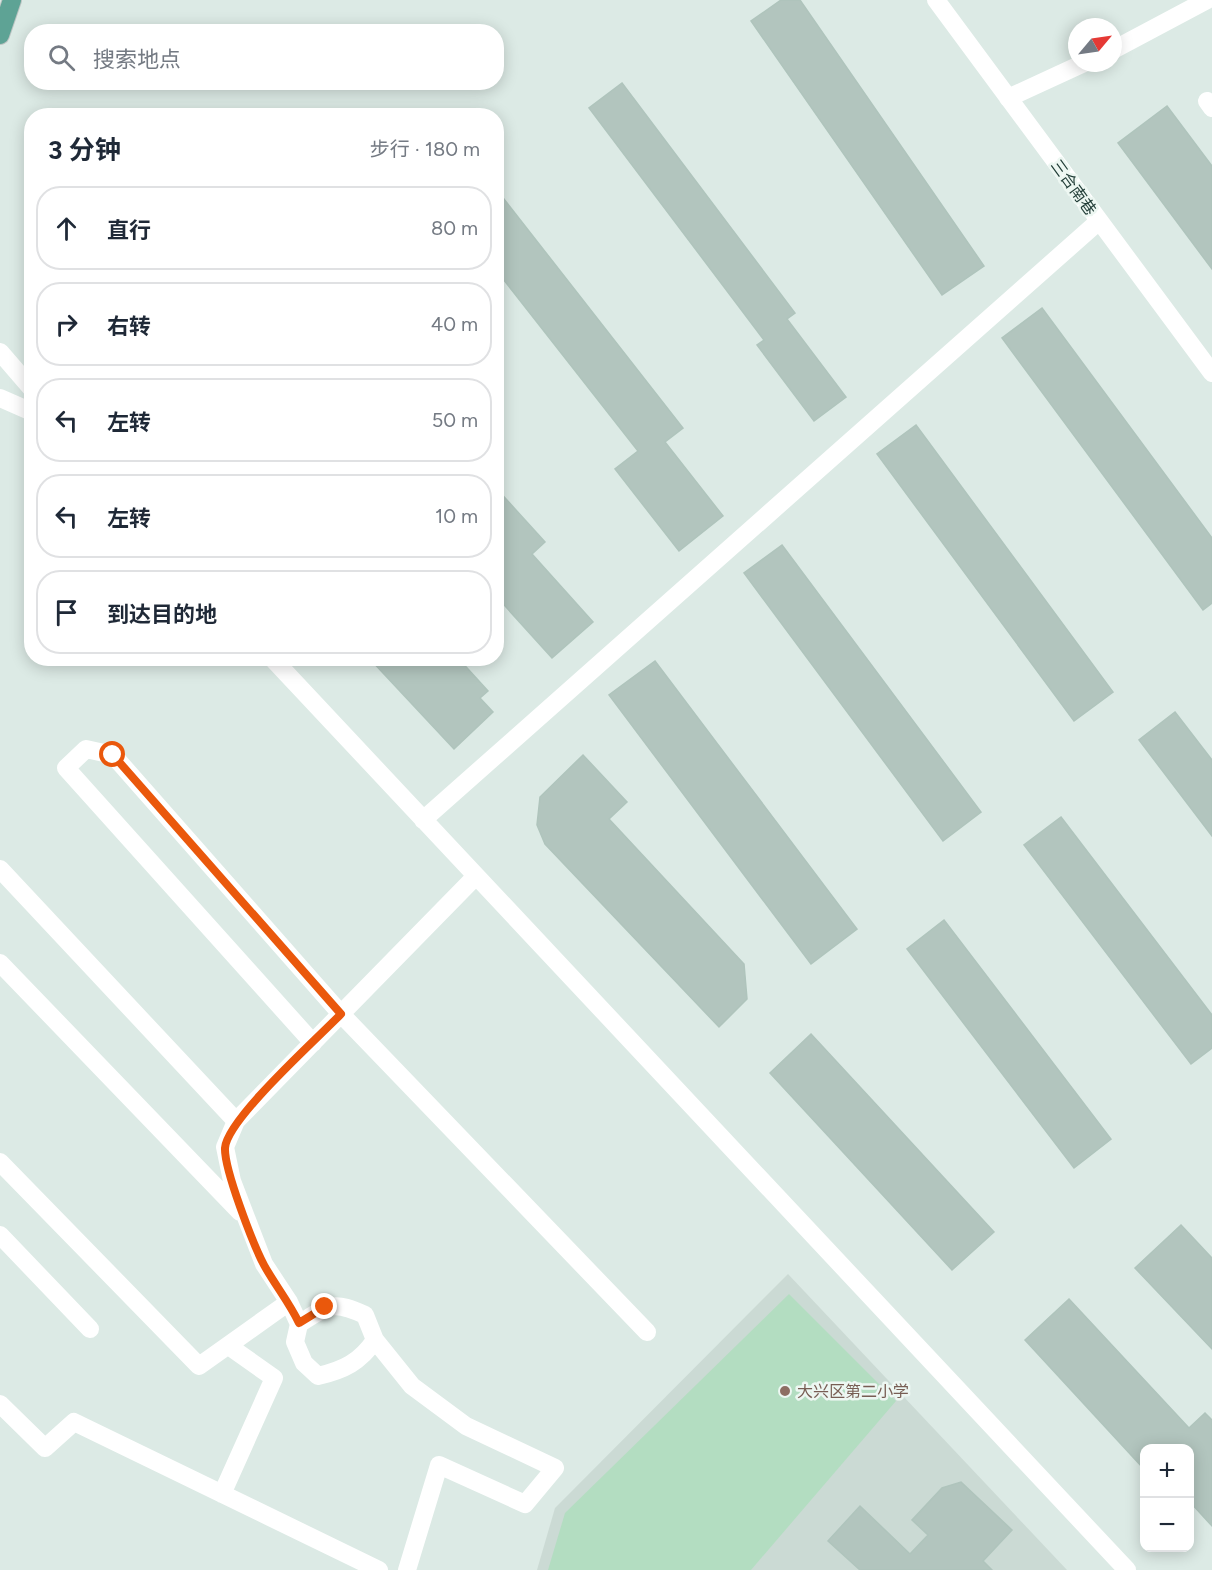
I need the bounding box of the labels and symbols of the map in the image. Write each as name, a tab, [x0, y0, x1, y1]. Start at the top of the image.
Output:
north arrow	[1068, 18, 1122, 72]
street label: 三合南巷	[1047, 156, 1100, 219]
route start	[99, 741, 125, 767]
route end	[311, 1293, 337, 1319]
place label: 大兴区第二小学	[797, 1382, 909, 1401]
marker: 大兴区第二小学	[778, 1384, 792, 1398]

